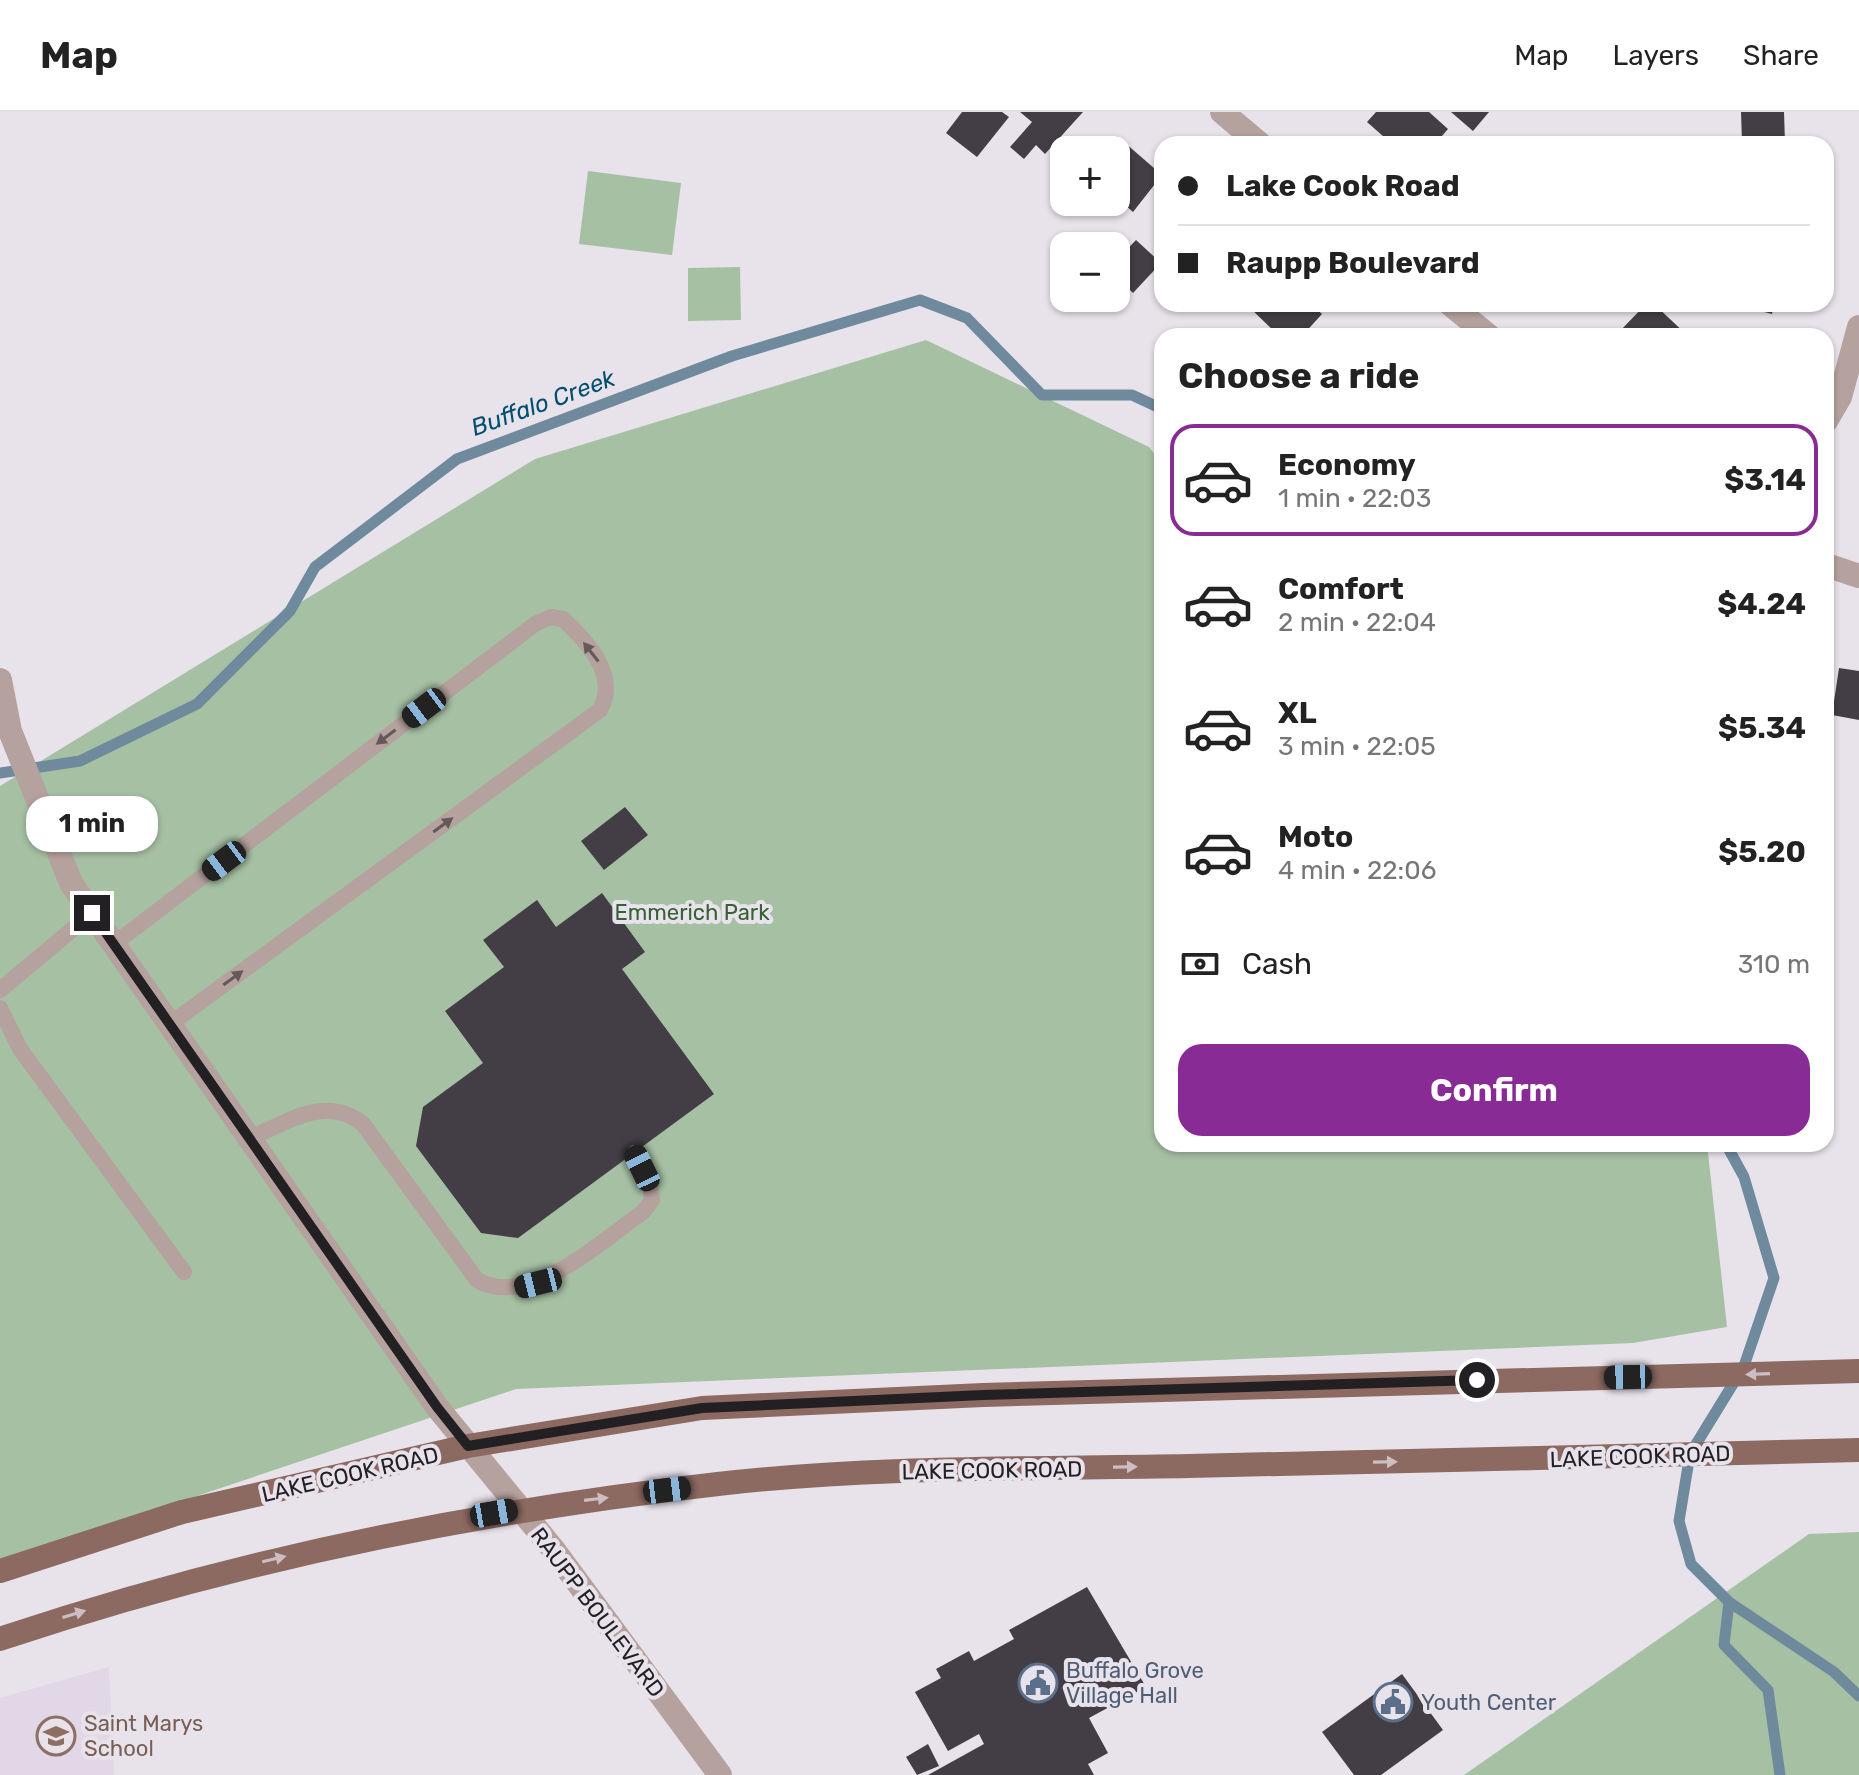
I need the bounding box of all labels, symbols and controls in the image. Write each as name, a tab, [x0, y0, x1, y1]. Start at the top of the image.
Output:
text: Map	[40, 32, 118, 78]
text: Map	[1514, 39, 1569, 72]
text: Layers	[1613, 39, 1699, 72]
text: Share	[1743, 39, 1819, 72]
map controls	[1050, 136, 1130, 312]
button: +	[1050, 136, 1130, 216]
text: Lake Cook Road	[1226, 168, 1460, 204]
button: −	[1050, 232, 1130, 312]
text: Raupp Boulevard	[1226, 245, 1480, 281]
text: Choose a ride	[1178, 354, 1419, 397]
water label: Buffalo Creek	[467, 364, 619, 442]
icon: car	[1182, 444, 1254, 516]
text: Economy	[1278, 447, 1416, 483]
text: $3.14	[1724, 462, 1806, 498]
text: 1 min · 22:03	[1278, 483, 1431, 514]
icon: car	[1182, 568, 1254, 640]
text: Comfort	[1278, 571, 1404, 607]
text: $4.24	[1717, 586, 1806, 622]
text: 2 min · 22:04	[1278, 607, 1436, 638]
one-way arrow	[583, 642, 599, 662]
car	[398, 684, 450, 732]
icon: car	[1182, 692, 1254, 764]
text: XL	[1278, 695, 1317, 731]
text: $5.34	[1718, 710, 1806, 746]
one-way arrow	[376, 728, 396, 744]
text: 3 min · 22:05	[1278, 731, 1436, 762]
callout: 1 min	[26, 797, 158, 853]
text: 1 min	[59, 808, 125, 839]
icon: car	[1182, 816, 1254, 888]
one-way arrow	[432, 818, 453, 833]
text: Moto	[1278, 819, 1353, 855]
text: $5.20	[1718, 834, 1806, 870]
car	[198, 837, 250, 885]
text: 4 min · 22:06	[1278, 855, 1436, 886]
route end	[74, 895, 110, 931]
park label: Emmerich Park	[614, 899, 770, 926]
icon: cash	[1178, 942, 1222, 986]
text: Cash	[1242, 946, 1312, 982]
text: 310 m	[1738, 949, 1810, 980]
one-way arrow	[222, 971, 243, 987]
button: Confirm	[1178, 1044, 1810, 1136]
car	[621, 1141, 663, 1195]
car	[512, 1266, 564, 1300]
route start	[1459, 1362, 1495, 1398]
car	[1604, 1365, 1652, 1389]
one-way arrow	[1745, 1368, 1770, 1380]
street label: LAKE COOK ROAD	[1549, 1440, 1731, 1473]
street label: LAKE COOK ROAD	[259, 1441, 441, 1508]
street label: LAKE COOK ROAD	[901, 1455, 1083, 1486]
one-way arrow	[1373, 1456, 1398, 1468]
one-way arrow	[1113, 1461, 1138, 1473]
car	[642, 1475, 692, 1505]
one-way arrow	[584, 1492, 609, 1505]
car	[468, 1497, 520, 1529]
street label: RAUPP BOULEVARD	[525, 1522, 670, 1703]
one-way arrow	[262, 1553, 287, 1565]
one-way arrow	[62, 1608, 86, 1620]
place label: Buffalo Grove Village Hall	[1066, 1657, 1204, 1709]
public building icon: Buffalo Grove Village Hall	[1017, 1662, 1059, 1704]
public building icon: Youth Center	[1372, 1681, 1414, 1723]
place label: Youth Center	[1421, 1689, 1557, 1716]
place label: Saint Marys School	[84, 1710, 203, 1762]
school or university icon: Saint Marys School	[35, 1715, 77, 1757]

